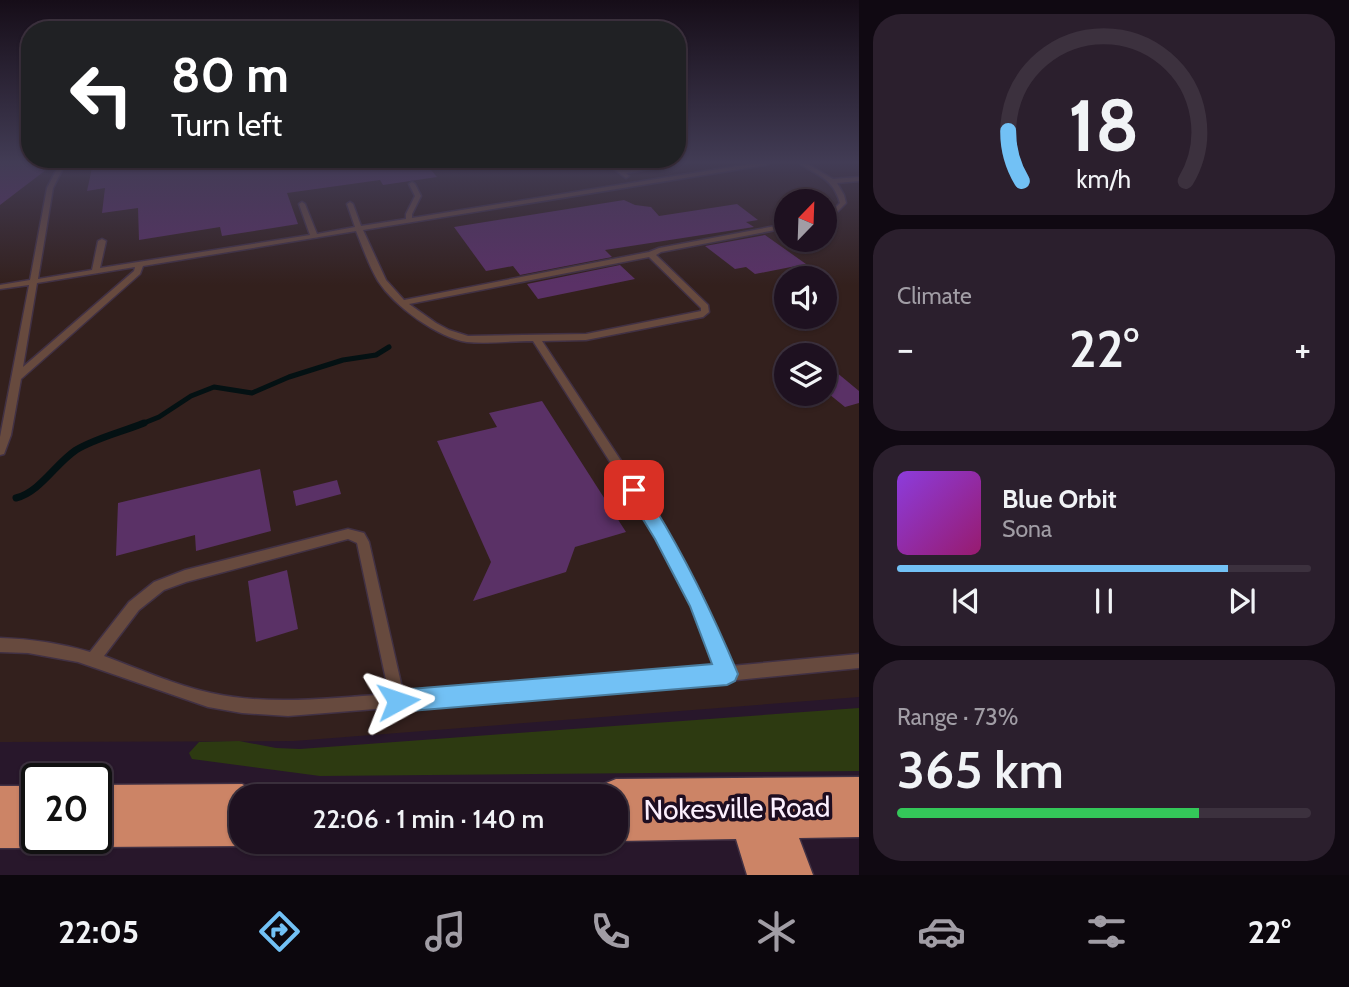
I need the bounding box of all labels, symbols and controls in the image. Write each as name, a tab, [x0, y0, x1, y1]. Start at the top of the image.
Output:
text: 80 m	[171, 45, 289, 104]
icon: left	[56, 49, 147, 140]
text: 18	[1069, 81, 1139, 169]
text: Turn left	[171, 105, 282, 144]
text: km/h	[1077, 163, 1131, 193]
north arrow	[774, 189, 836, 252]
map controls	[774, 189, 837, 406]
button: sound	[774, 266, 837, 329]
text: Climate	[897, 282, 972, 310]
text: 22°	[1069, 317, 1139, 380]
text: −	[897, 325, 914, 372]
text: +	[1294, 325, 1311, 372]
button: layers	[774, 343, 837, 406]
pin	[604, 460, 664, 520]
icon: arrive	[615, 471, 653, 509]
text: Blue Orbit	[1002, 483, 1117, 515]
text: Sona	[1002, 515, 1052, 543]
icon: previous	[947, 582, 985, 620]
icon: pause	[1085, 582, 1123, 620]
icon: next	[1223, 582, 1261, 620]
position arrow	[361, 664, 435, 738]
text: Range · 73%	[897, 703, 1018, 731]
text: 365 km	[897, 738, 1064, 801]
speed limit sign: 20	[21, 763, 112, 854]
street label: Nokesville Road	[643, 789, 831, 827]
text: 22:06 · 1 min · 140 m	[313, 803, 544, 835]
icon: directions	[255, 907, 304, 956]
icon: music	[421, 907, 470, 956]
icon: phone	[586, 907, 635, 956]
icon: climate	[752, 907, 801, 956]
icon: car	[917, 907, 966, 956]
icon: filters	[1082, 907, 1131, 956]
text: 22:05	[58, 912, 139, 951]
text: 22°	[1248, 912, 1291, 951]

